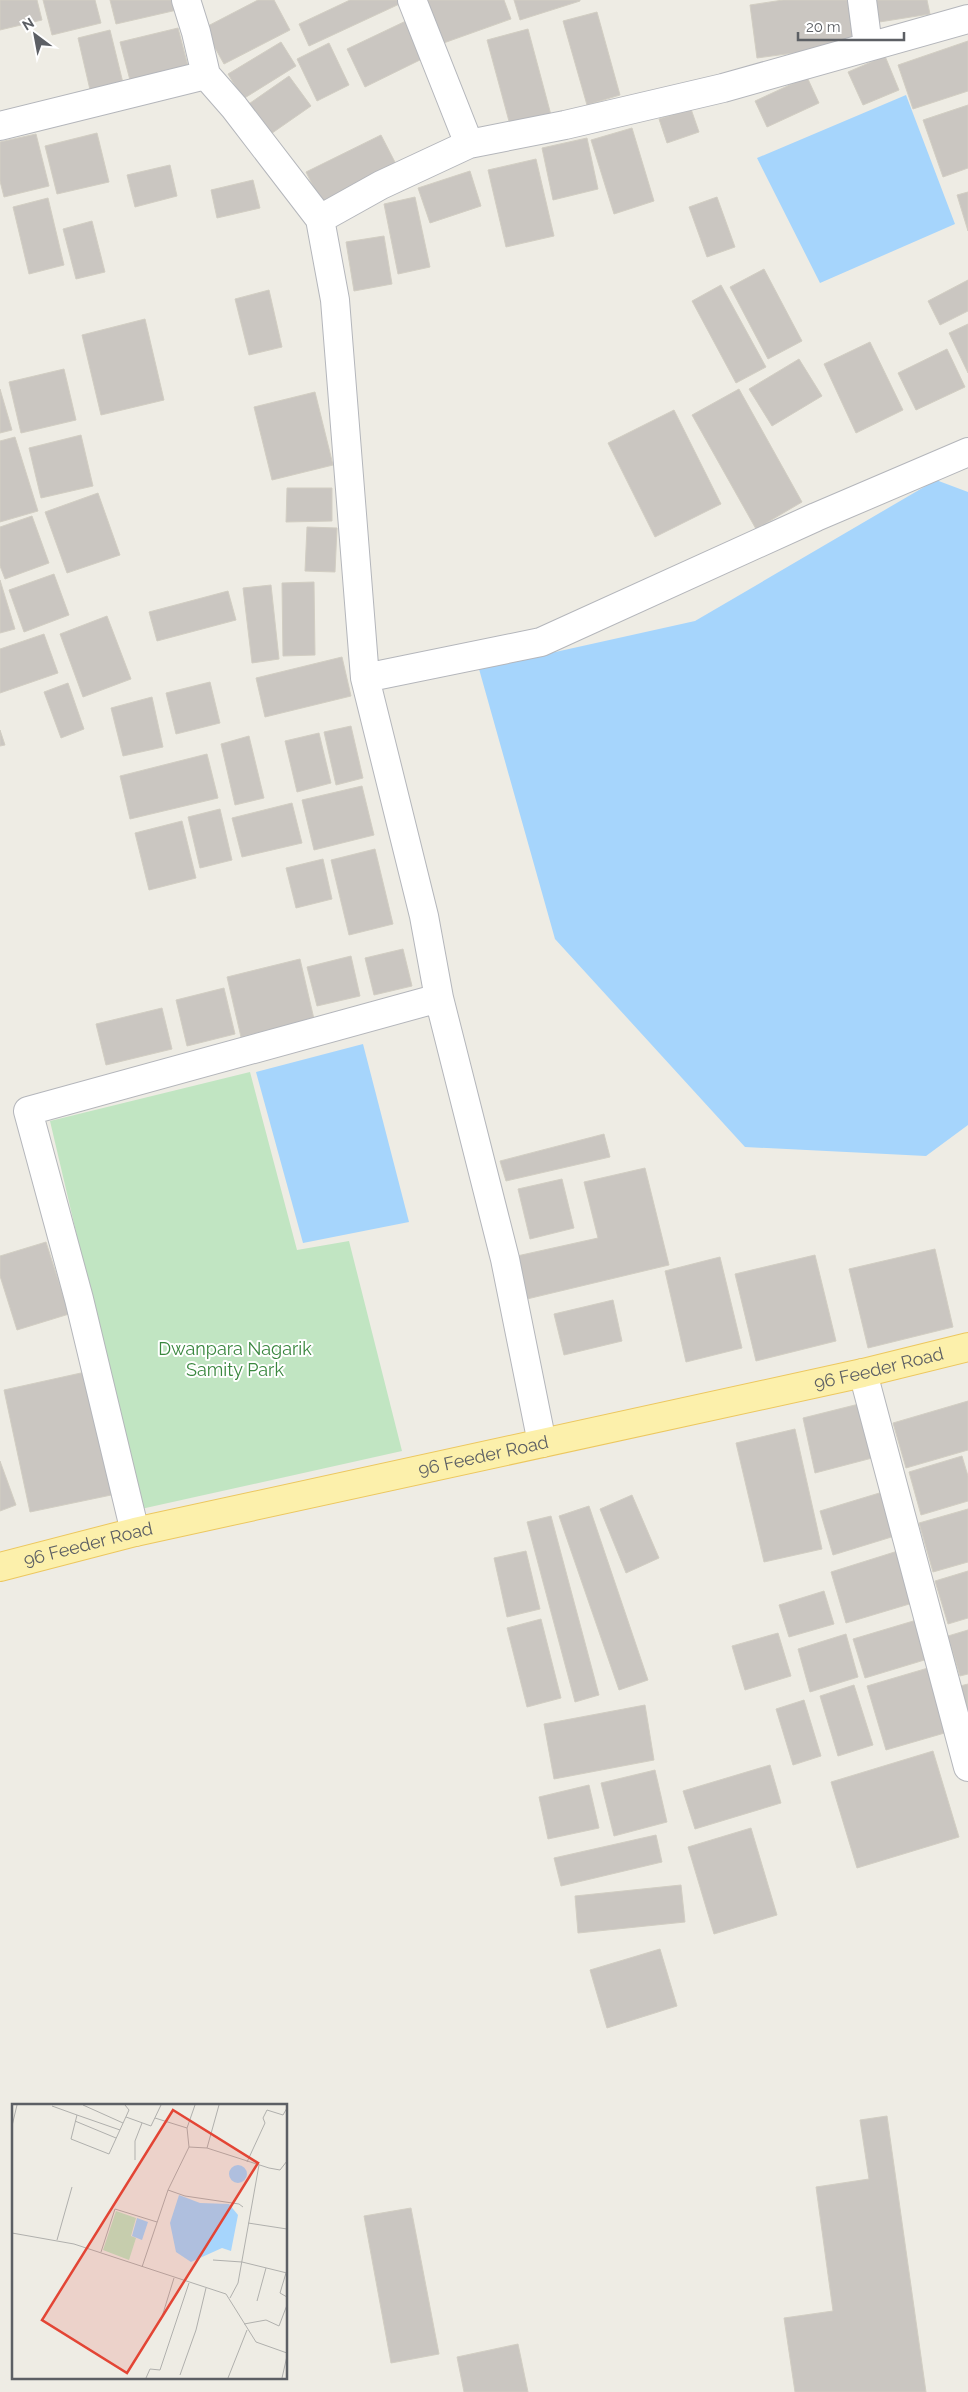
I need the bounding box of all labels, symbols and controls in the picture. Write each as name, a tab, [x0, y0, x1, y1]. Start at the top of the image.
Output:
north arrow	[10, 10, 60, 60]
scale bar	[798, 10, 904, 42]
text: N	[19, 14, 37, 34]
text: 20 m	[806, 18, 841, 36]
park label: Dwanpara Nagarik Samity Park	[158, 1338, 312, 1380]
street label: 96 Feeder Road	[812, 1342, 946, 1393]
street label: 96 Feeder Road	[416, 1431, 550, 1480]
street label: 96 Feeder Road	[21, 1517, 155, 1570]
inset map	[12, 2104, 288, 2380]

